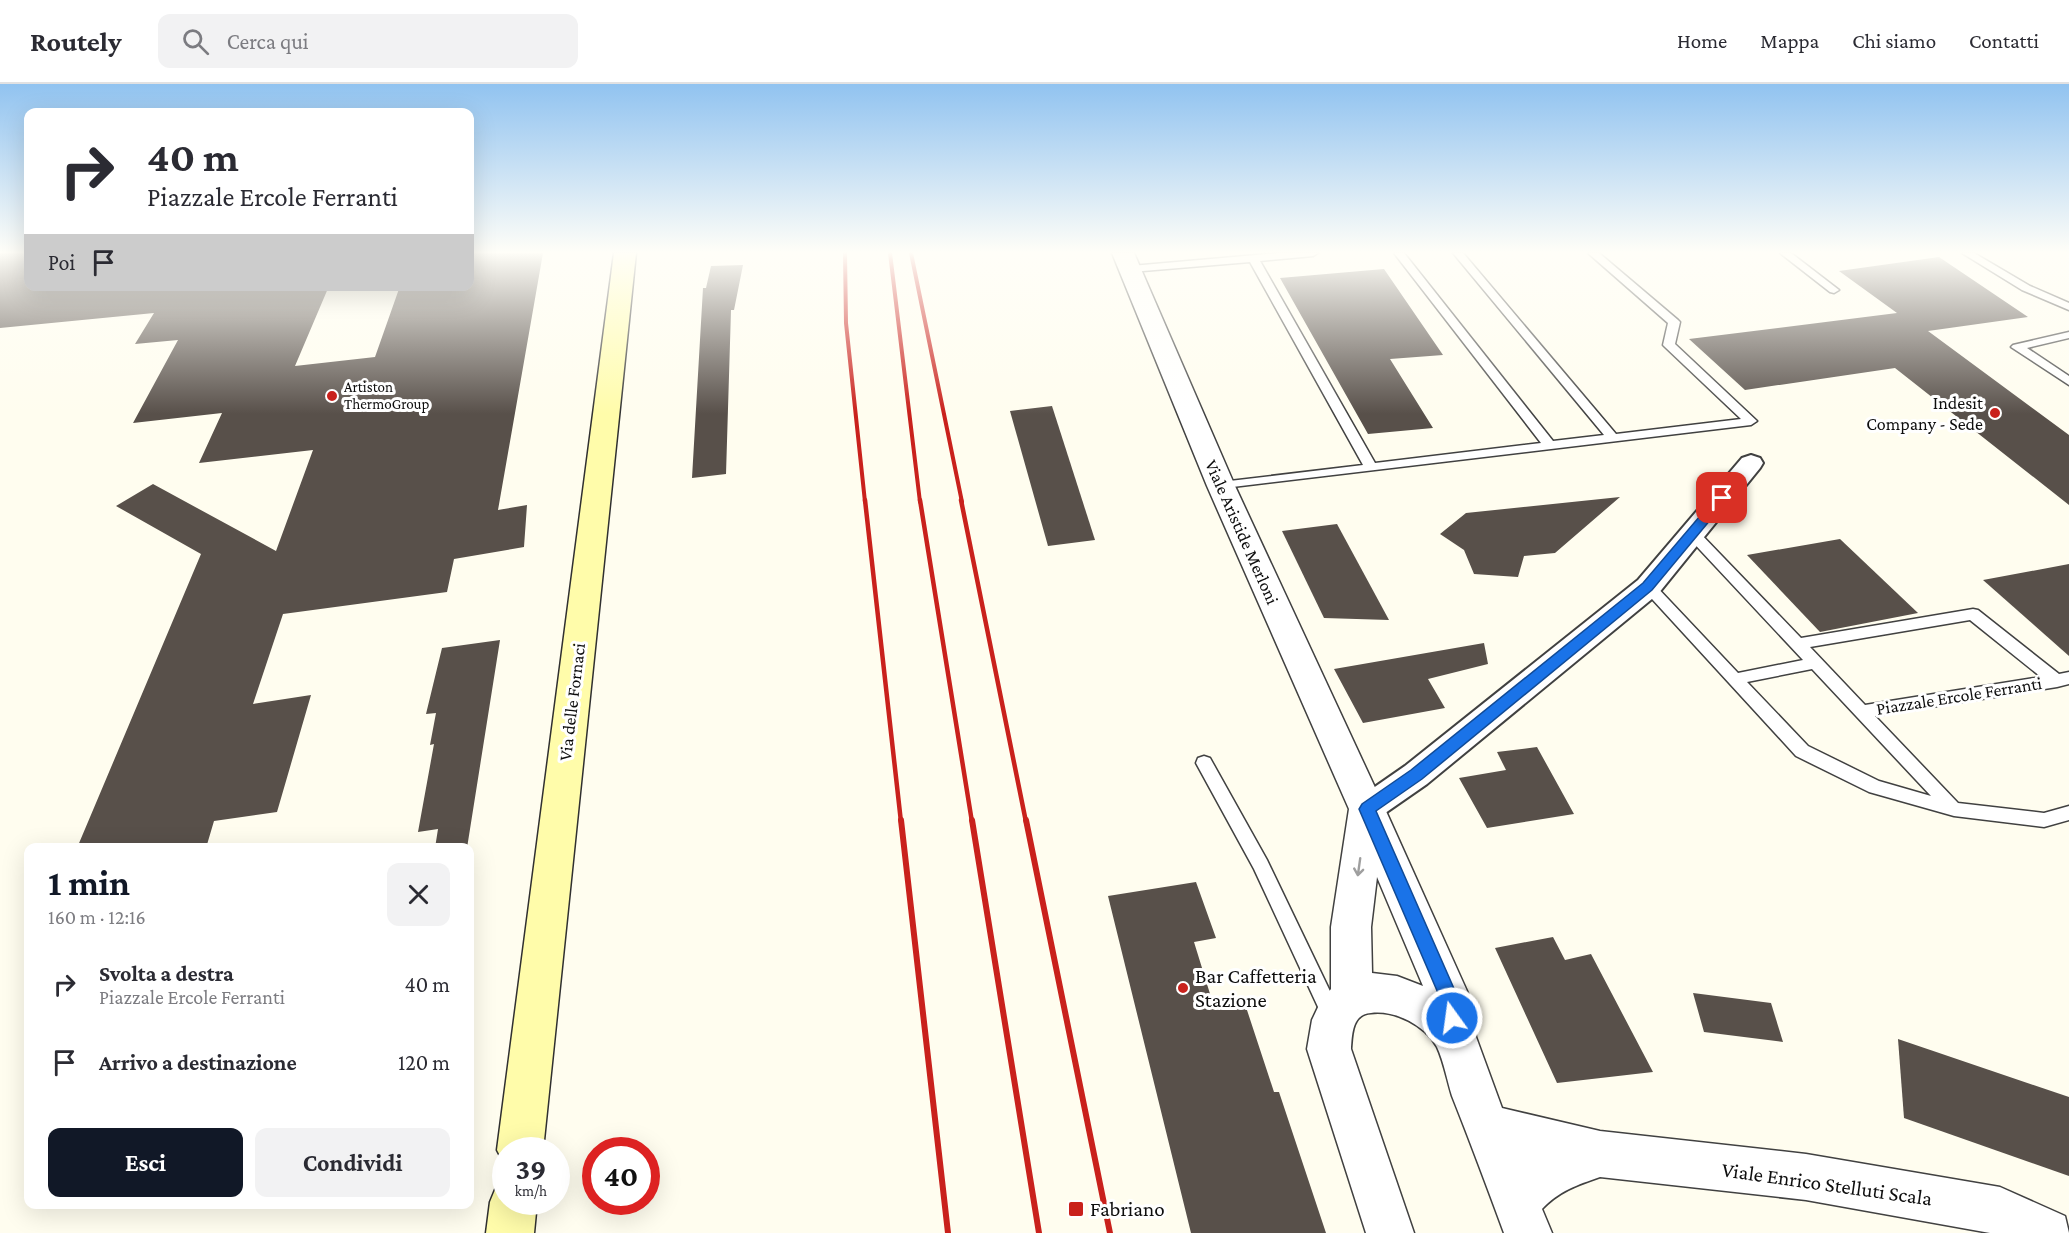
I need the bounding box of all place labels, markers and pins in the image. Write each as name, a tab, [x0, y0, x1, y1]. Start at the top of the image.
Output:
place label: Artiston ThermoGroup	[344, 379, 430, 413]
marker: Artiston ThermoGroup	[325, 389, 339, 403]
place label: Indesit Company - Sede	[1866, 393, 1984, 434]
marker: Indesit Company - Sede	[1988, 406, 2002, 420]
pin	[1696, 472, 1747, 523]
place label: Bar Caffetteria Stazione	[1195, 964, 1317, 1012]
marker: Bar Caffetteria Stazione	[1176, 981, 1190, 995]
place label: Fabriano	[1090, 1197, 1165, 1221]
marker: Fabriano	[1067, 1200, 1085, 1218]

